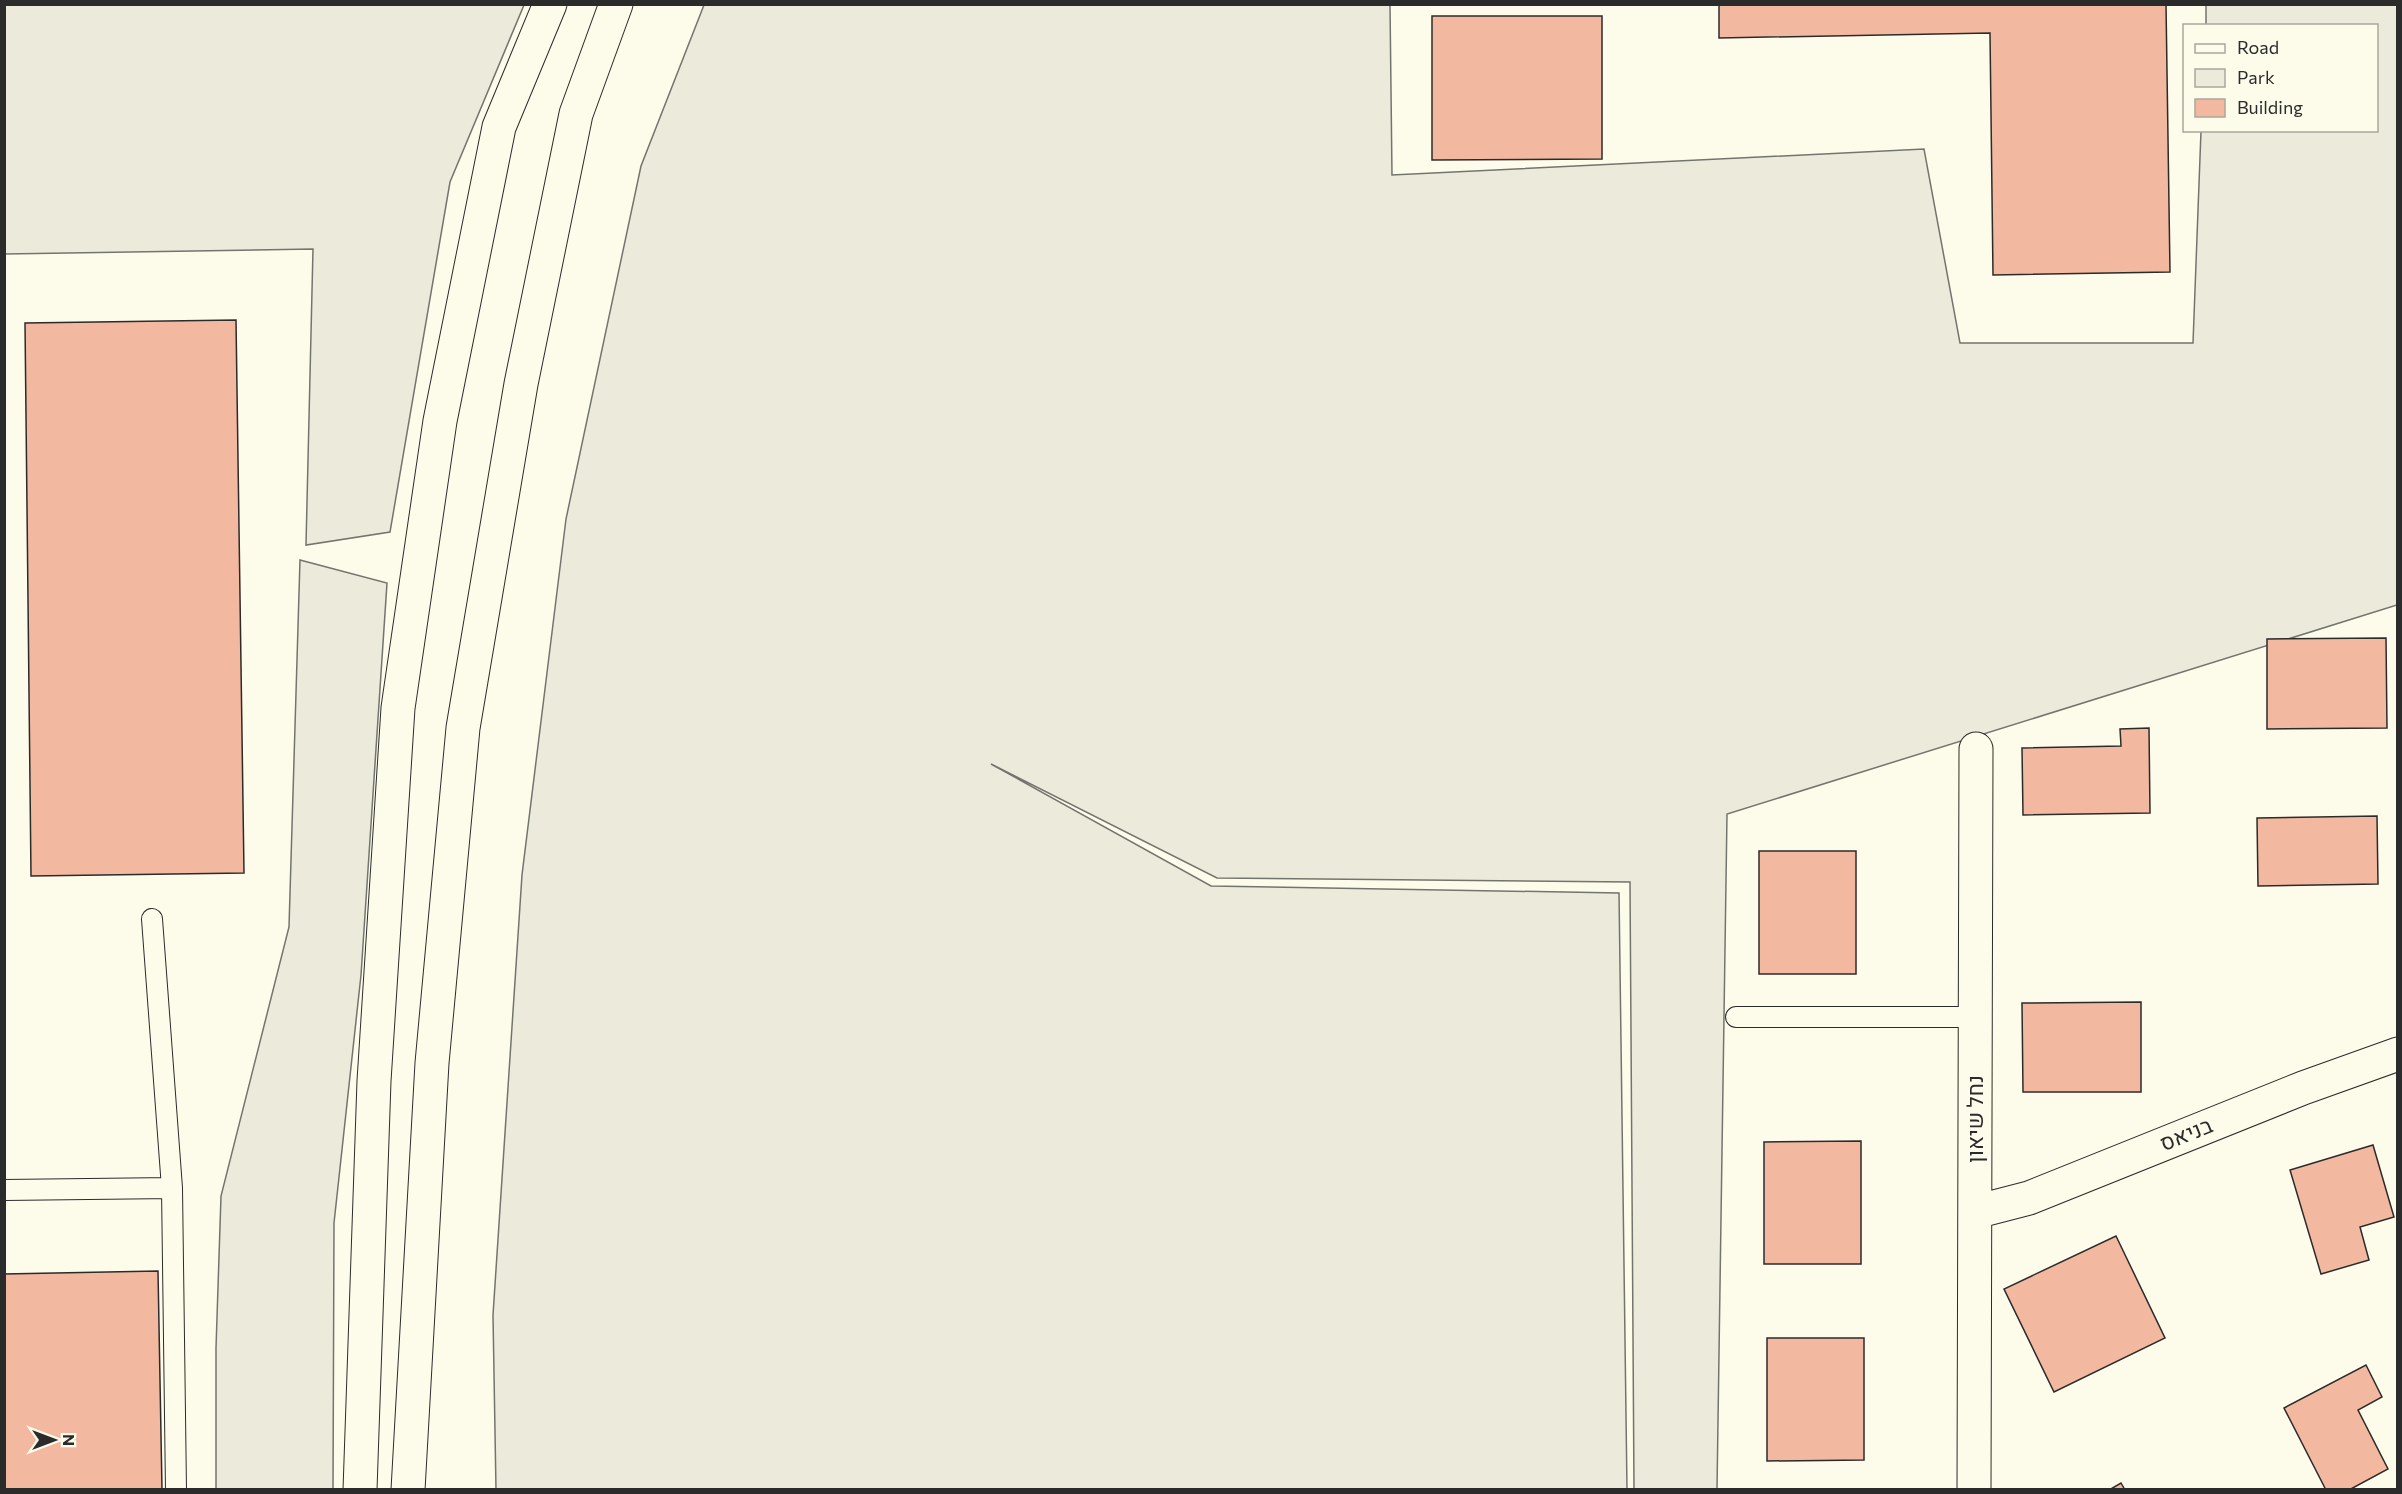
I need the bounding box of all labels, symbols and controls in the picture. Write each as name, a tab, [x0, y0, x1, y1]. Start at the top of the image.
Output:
legend	[2183, 24, 2378, 132]
text: Road	[2237, 36, 2279, 58]
text: Park	[2237, 66, 2275, 88]
text: Building	[2237, 96, 2303, 118]
street label: נחל שיאון	[1961, 1075, 1988, 1163]
street label: בניאס	[2156, 1111, 2216, 1156]
north arrow	[24, 1410, 84, 1470]
text: N	[60, 1434, 79, 1446]

